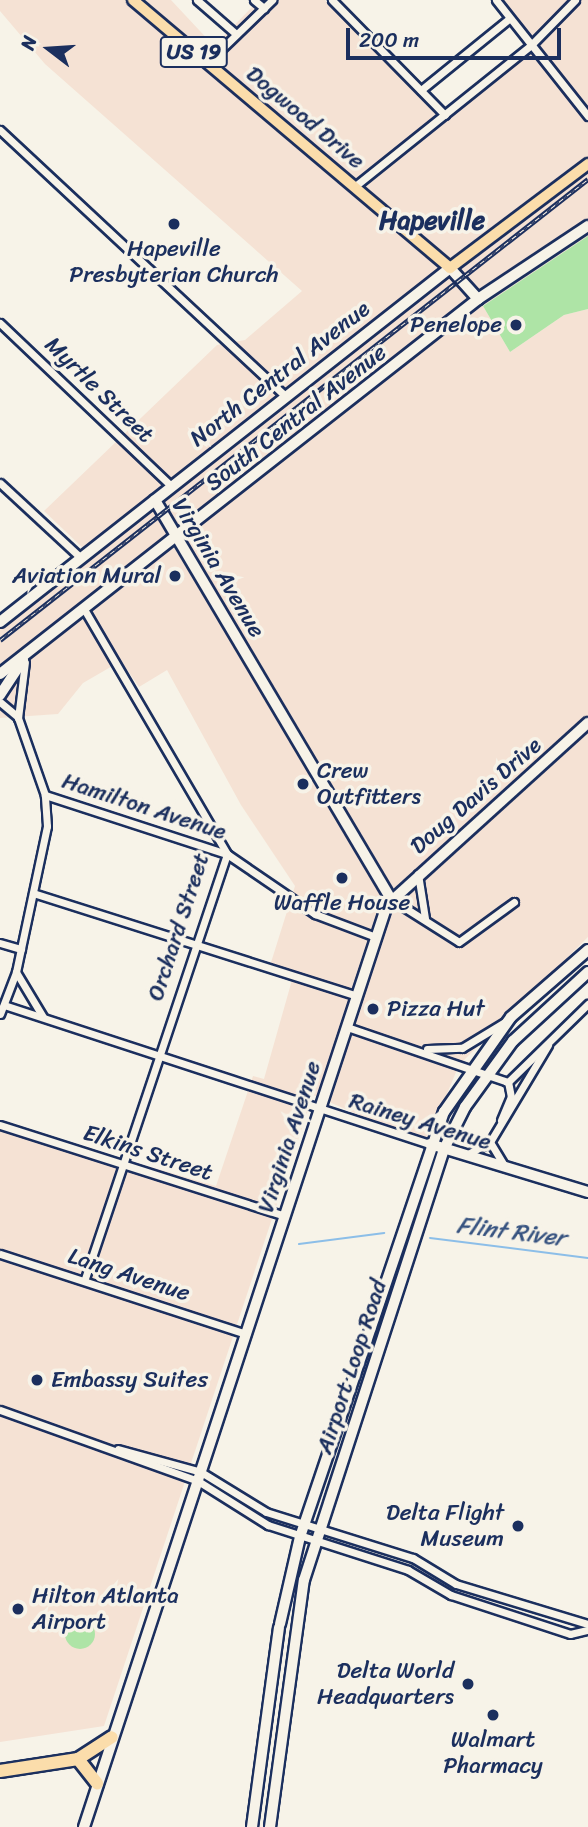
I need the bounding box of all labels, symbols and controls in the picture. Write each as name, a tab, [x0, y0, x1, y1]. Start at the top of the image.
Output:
north arrow	[14, 14, 84, 84]
scale bar	[350, 14, 565, 58]
text: 200 m	[359, 21, 419, 59]
text: N	[11, 32, 46, 54]
road number: US 19	[159, 34, 229, 70]
street label: Dogwood Drive	[240, 60, 370, 176]
district label: Hapeville	[379, 205, 485, 237]
marker: Hapeville Presbyterian Church	[166, 216, 182, 232]
place label: Hapeville Presbyterian Church	[69, 235, 279, 289]
street label: North Central Avenue	[185, 295, 375, 453]
place label: Penelope	[410, 311, 502, 339]
marker: Penelope	[508, 317, 524, 333]
street label: Myrtle Street	[39, 331, 159, 449]
street label: South Central Avenue	[200, 339, 392, 497]
street label: Virginia Avenue	[166, 494, 270, 642]
place label: Aviation Mural	[12, 562, 161, 590]
marker: Aviation Mural	[167, 568, 183, 584]
street label: Doug Davis Drive	[404, 731, 548, 861]
place label: Crew Outfitters	[317, 757, 421, 811]
street label: Hamilton Avenue	[58, 767, 230, 847]
marker: Crew Outfitters	[295, 776, 311, 792]
street label: Orchard Street	[142, 850, 216, 1004]
marker: Waffle House	[334, 870, 350, 886]
place label: Waffle House	[274, 889, 410, 917]
place label: Pizza Hut	[387, 995, 485, 1023]
marker: Pizza Hut	[365, 1001, 381, 1017]
street label: Virginia Avenue	[253, 1058, 327, 1216]
street label: Rainey Avenue	[346, 1087, 494, 1157]
street label: Elkins Street	[80, 1119, 216, 1187]
water label: Flint River	[455, 1211, 567, 1253]
street label: Lang Avenue	[65, 1242, 193, 1308]
street label: Airport Loop Road	[311, 1276, 393, 1458]
place label: Embassy Suites	[51, 1366, 208, 1394]
marker: Embassy Suites	[29, 1372, 45, 1388]
place label: Delta Flight Museum	[385, 1499, 504, 1553]
marker: Delta Flight Museum	[510, 1518, 526, 1534]
place label: Hilton Atlanta Airport	[32, 1582, 179, 1636]
marker: Hilton Atlanta Airport	[10, 1601, 26, 1617]
place label: Delta World Headquarters	[317, 1657, 454, 1711]
marker: Delta World Headquarters	[460, 1676, 476, 1692]
marker: Walmart Pharmacy	[485, 1707, 501, 1723]
place label: Walmart Pharmacy	[443, 1726, 543, 1780]

